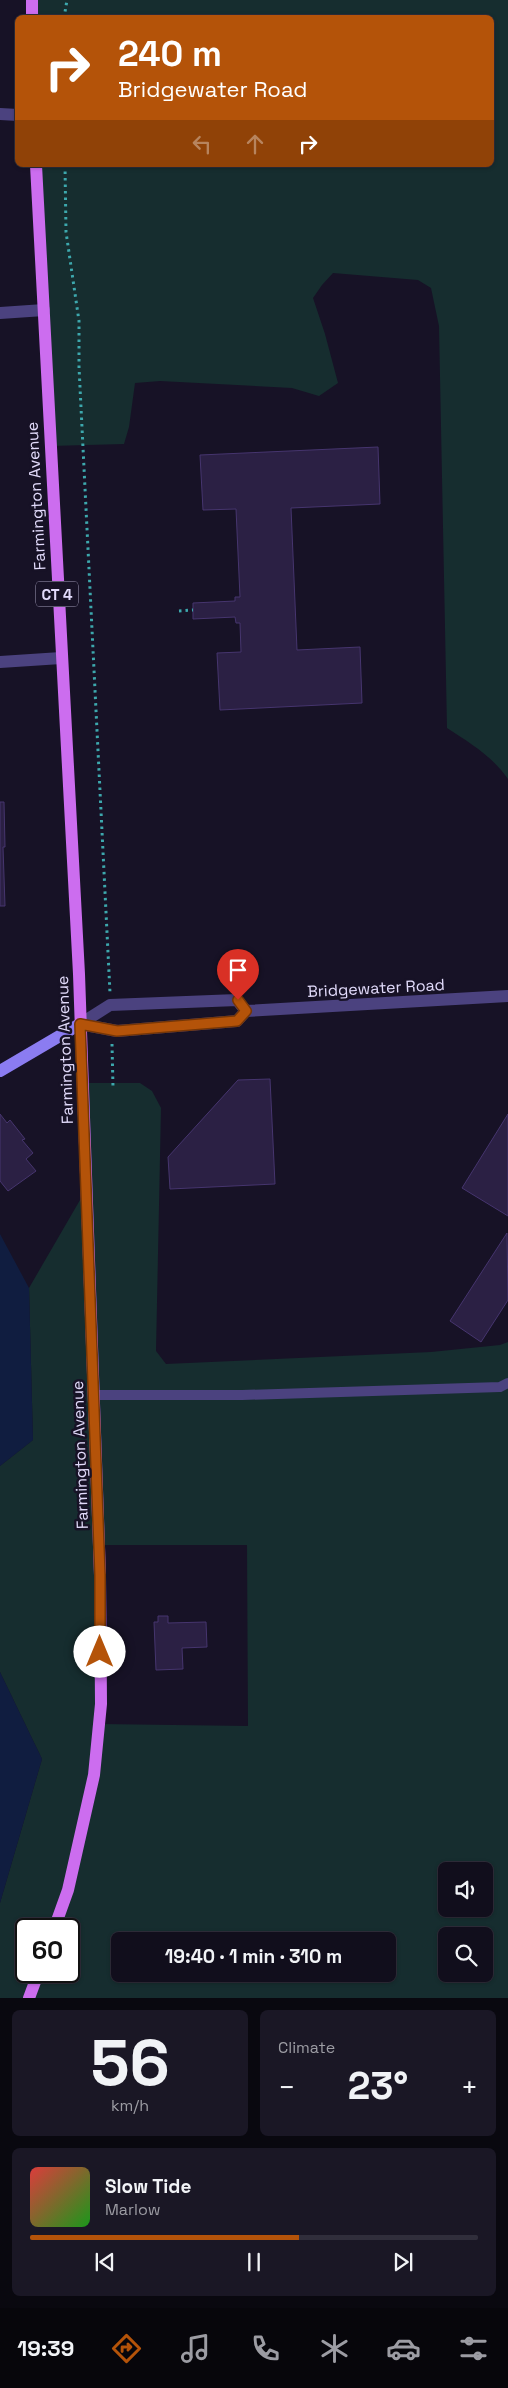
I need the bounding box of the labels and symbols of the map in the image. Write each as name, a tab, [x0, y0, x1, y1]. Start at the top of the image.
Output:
street label: Farmington Avenue	[22, 421, 50, 571]
road number: CT 4	[36, 582, 78, 606]
pin	[217, 949, 259, 1000]
street label: Bridgewater Road	[307, 974, 445, 1002]
street label: Farmington Avenue	[52, 975, 78, 1125]
street label: Farmington Avenue	[67, 1380, 93, 1530]
position arrow	[73, 1625, 125, 1677]
speed limit sign: 60	[15, 1918, 80, 1983]

